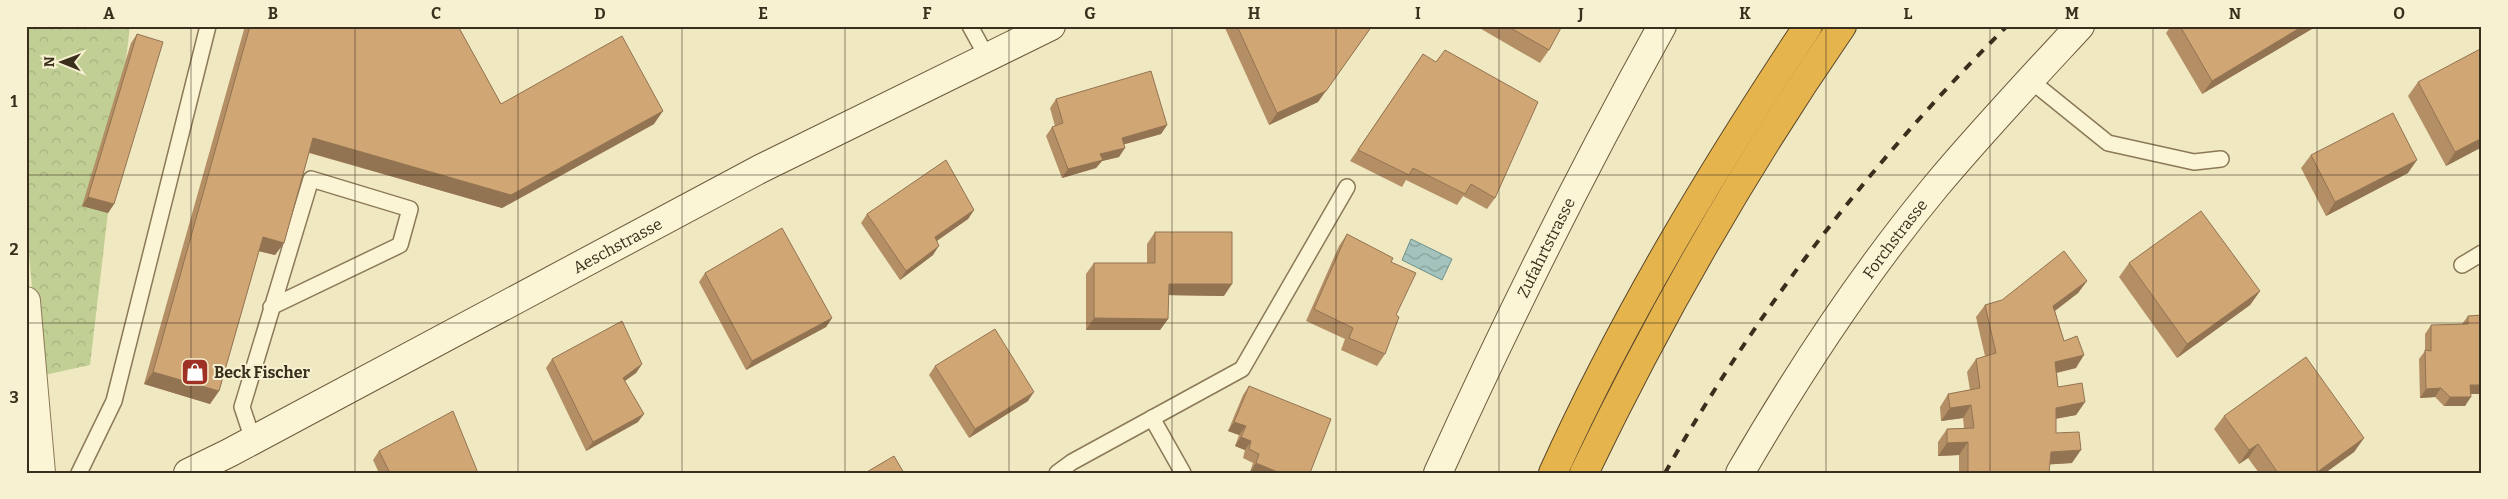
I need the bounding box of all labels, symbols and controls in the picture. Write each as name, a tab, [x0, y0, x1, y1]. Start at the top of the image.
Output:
text: A	[103, 4, 115, 23]
text: B	[268, 4, 278, 23]
text: C	[431, 4, 441, 23]
text: D	[594, 4, 606, 23]
text: E	[758, 4, 768, 23]
text: F	[923, 4, 932, 23]
text: G	[1084, 4, 1096, 23]
text: H	[1248, 4, 1261, 23]
text: I	[1415, 4, 1421, 23]
text: J	[1577, 4, 1584, 23]
text: K	[1739, 4, 1751, 23]
text: L	[1904, 4, 1913, 23]
text: M	[2065, 4, 2079, 23]
text: N	[2229, 4, 2241, 23]
text: O	[2393, 4, 2405, 23]
north arrow	[38, 38, 88, 88]
text: N	[41, 56, 58, 67]
text: 1	[11, 92, 18, 111]
street label: Zufahrtstrasse	[1513, 194, 1579, 300]
street label: Forchstrasse	[1858, 195, 1931, 282]
street label: Aeschstrasse	[570, 214, 665, 277]
text: 2	[9, 240, 19, 259]
shop icon: Beck Fischer	[180, 357, 210, 387]
place label: Beck Fischer	[214, 363, 310, 382]
text: 3	[9, 388, 19, 407]

